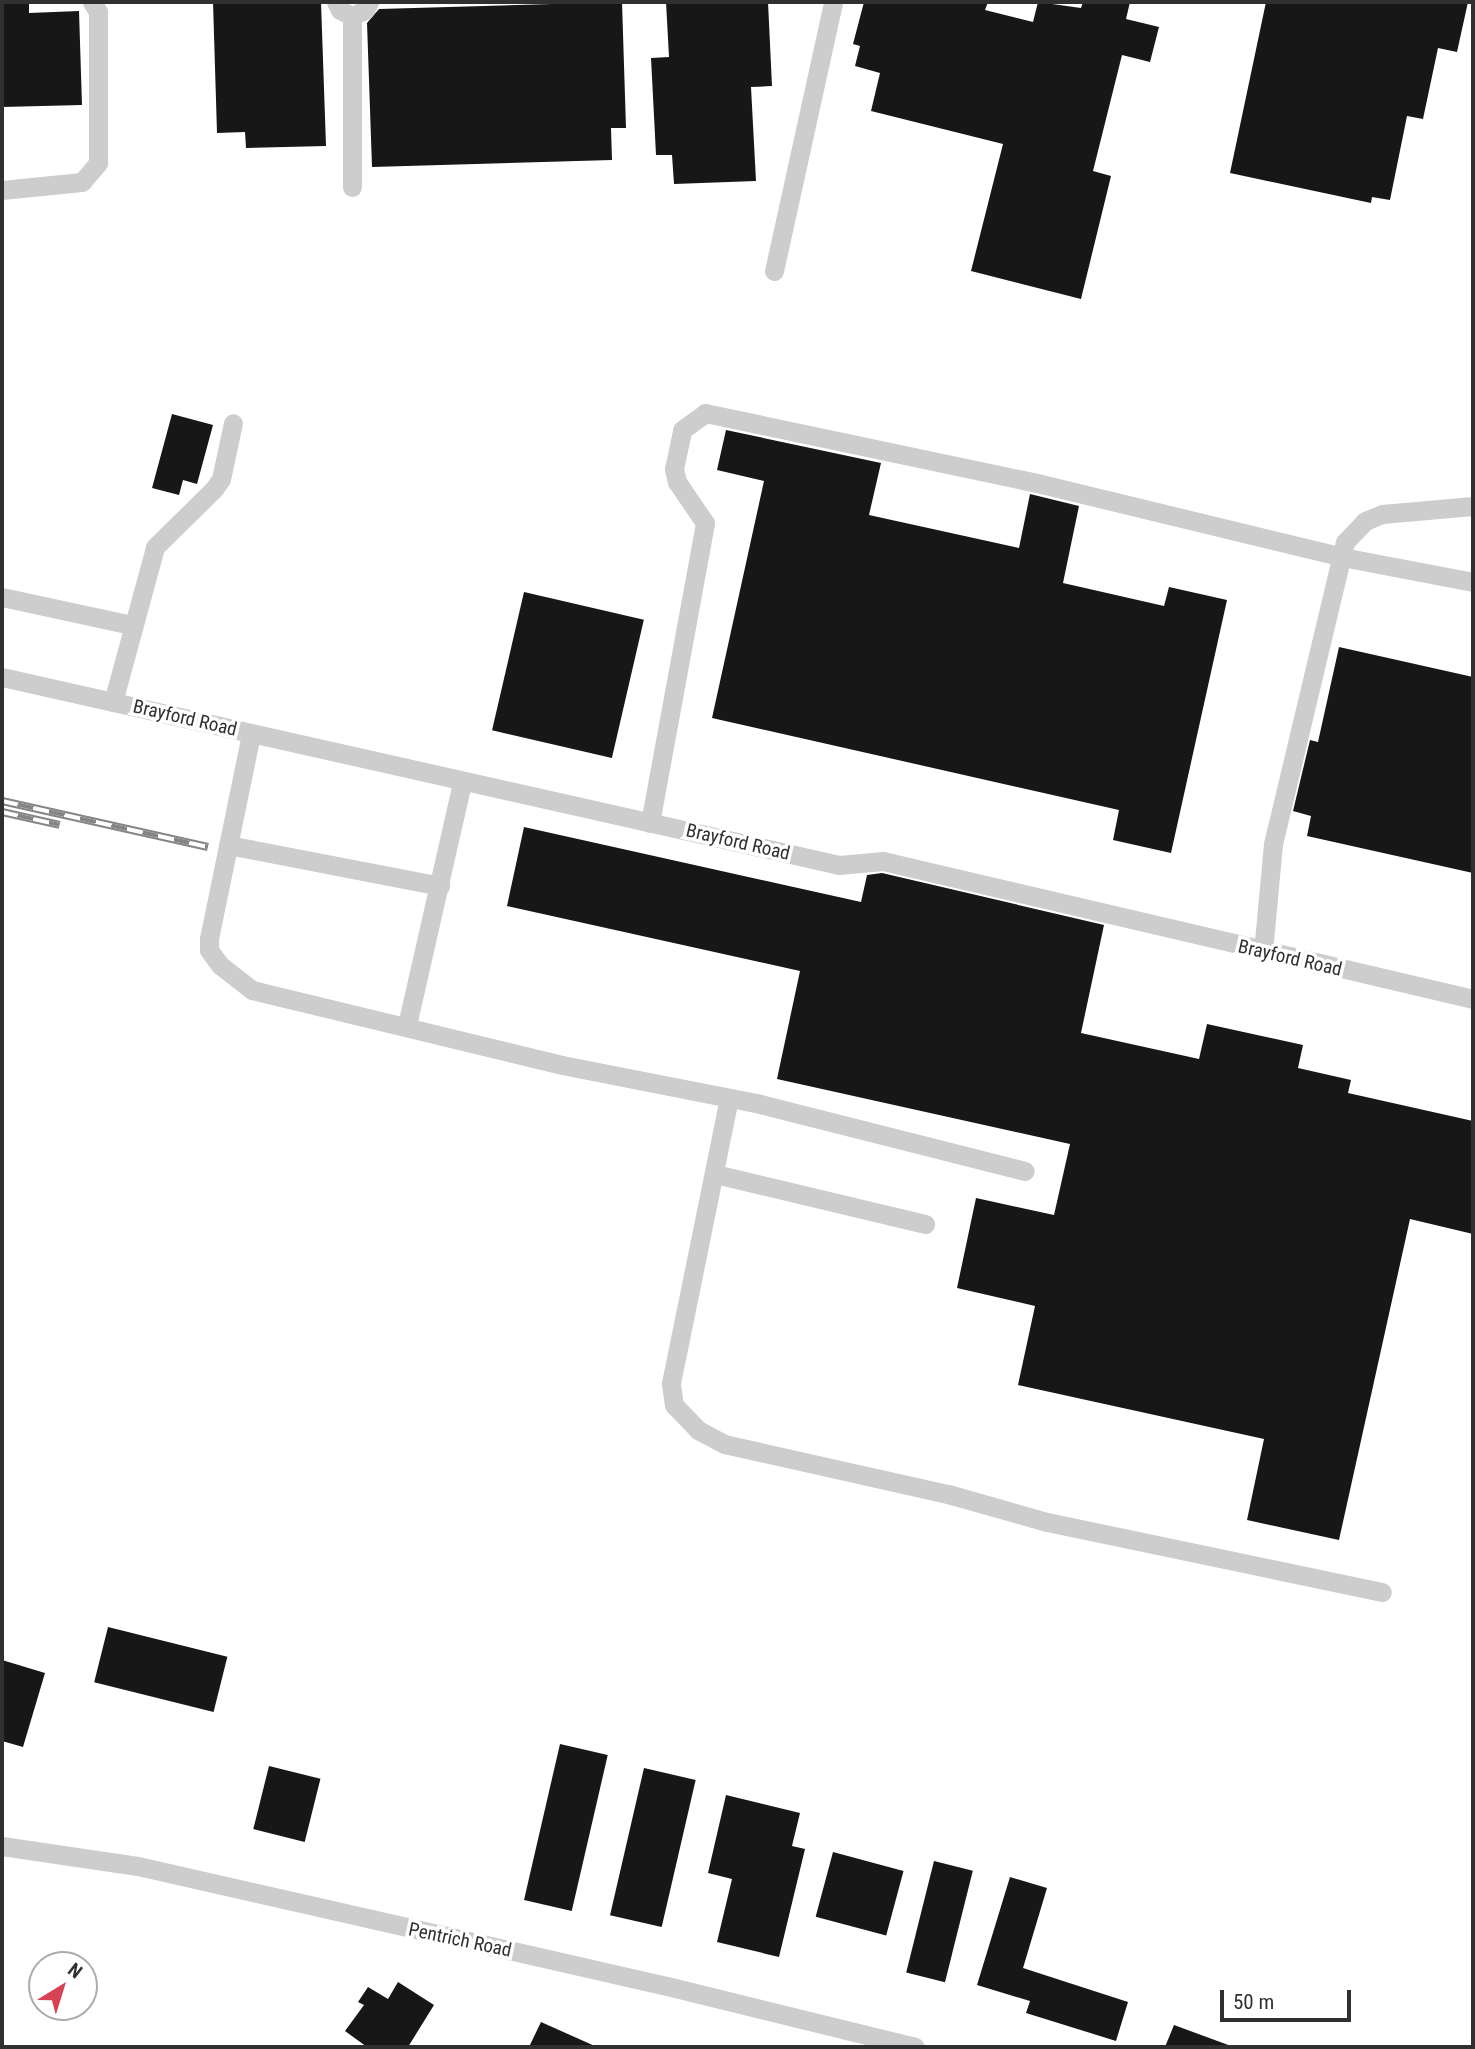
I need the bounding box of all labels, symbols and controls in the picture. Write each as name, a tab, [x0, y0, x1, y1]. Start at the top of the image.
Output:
street label: Brayford Road	[131, 695, 239, 741]
street label: Brayford Road	[684, 819, 792, 865]
street label: Brayford Road	[1236, 935, 1344, 981]
street label: Pentrich Road	[406, 1918, 514, 1962]
north arrow	[28, 1951, 98, 2021]
text: N	[63, 1958, 87, 1983]
scale bar	[1223, 1976, 1354, 2020]
text: 50 m	[1233, 1990, 1274, 2014]

